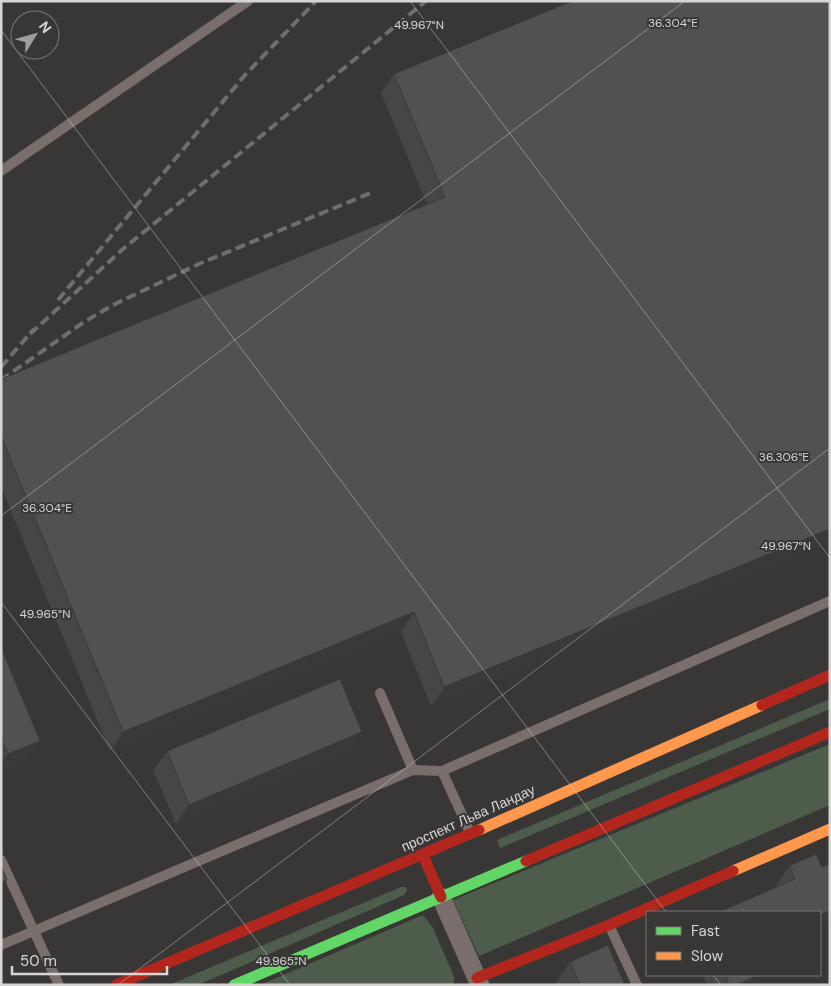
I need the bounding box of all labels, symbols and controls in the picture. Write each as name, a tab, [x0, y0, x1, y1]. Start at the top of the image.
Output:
north arrow	[10, 10, 60, 60]
text: 36.304°E	[648, 15, 698, 31]
text: 49.967°N	[394, 17, 444, 33]
text: N	[35, 18, 56, 37]
text: 36.306°E	[759, 449, 809, 465]
text: 36.304°E	[22, 500, 72, 516]
text: 49.967°N	[761, 538, 811, 554]
text: 49.965°N	[19, 606, 71, 622]
street label: проспект Льва Ландау	[398, 780, 538, 856]
legend	[646, 911, 821, 976]
text: Fast	[691, 921, 720, 941]
scale bar	[12, 944, 168, 976]
text: Slow	[691, 946, 724, 966]
text: 50 m	[20, 951, 57, 971]
text: 49.965°N	[255, 953, 307, 969]

